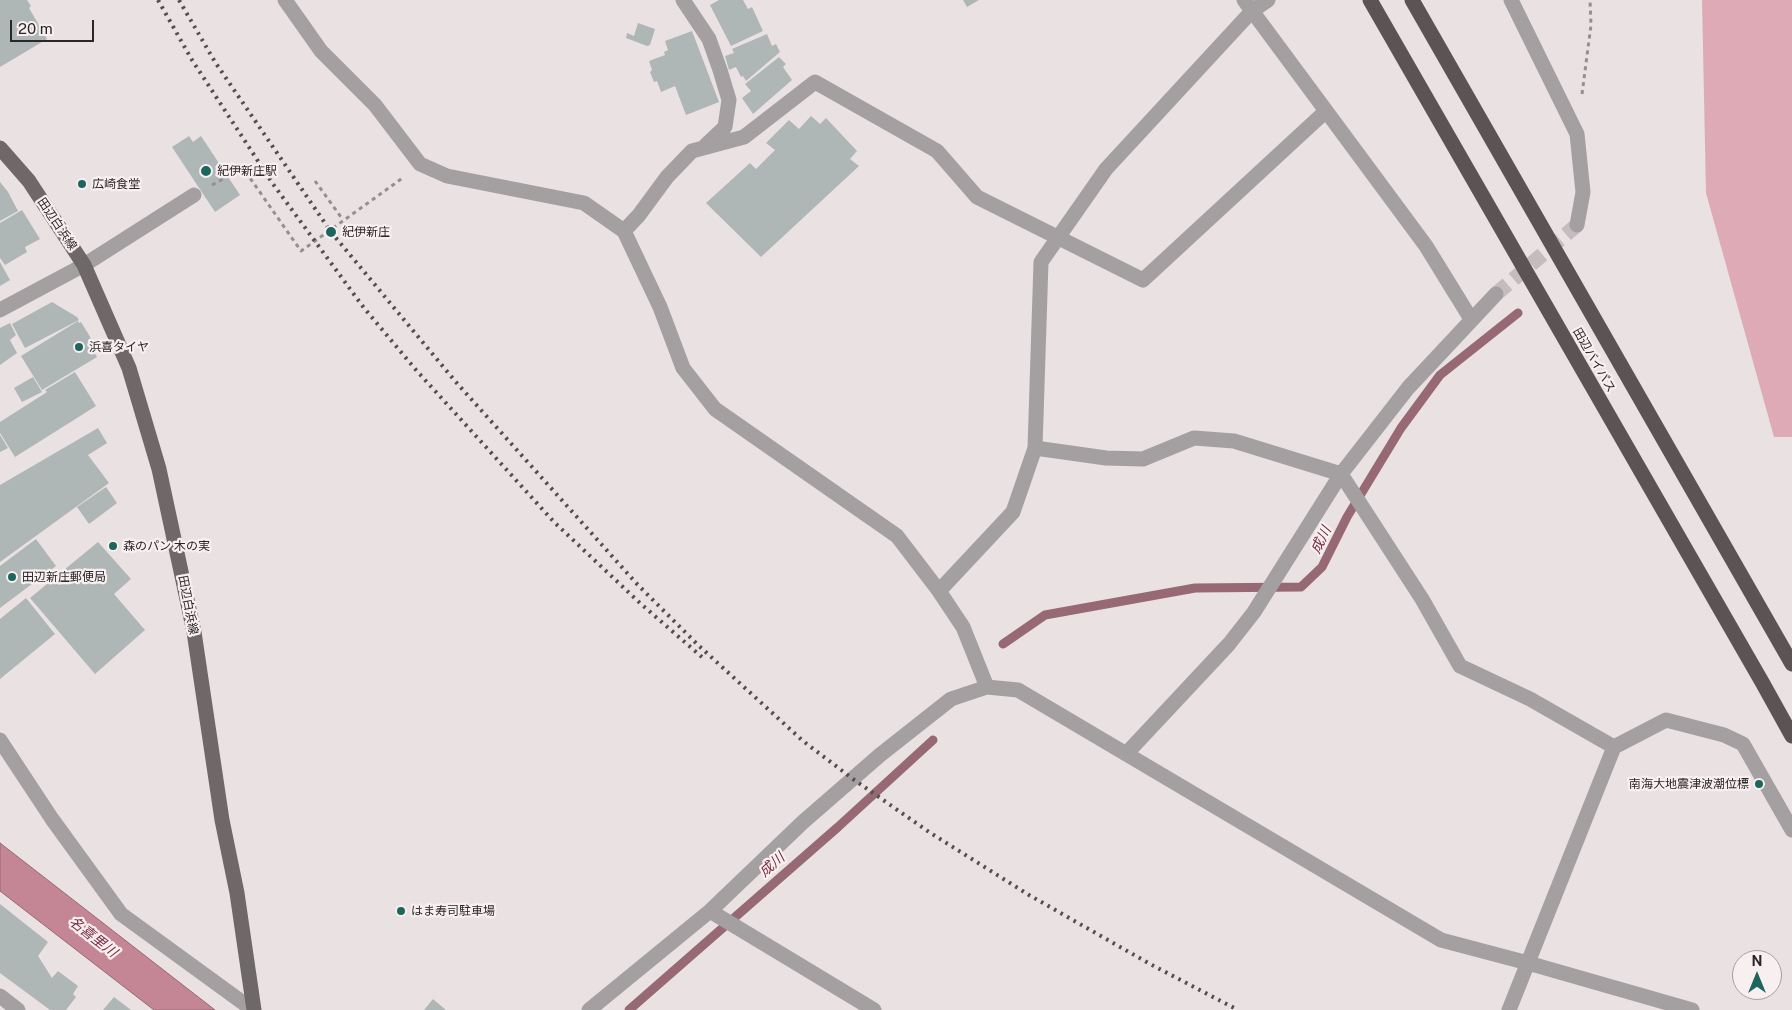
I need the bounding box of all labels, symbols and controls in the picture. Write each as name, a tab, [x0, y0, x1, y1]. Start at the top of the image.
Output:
scale bar	[12, 10, 96, 42]
text: 20 m	[18, 20, 53, 37]
marker: 紀伊新庄駅	[199, 164, 213, 178]
place label: 紀伊新庄駅	[217, 164, 277, 178]
place label: 広崎食堂	[92, 177, 140, 191]
marker: 広崎食堂	[76, 178, 88, 190]
street label: 田辺白浜線	[34, 195, 80, 253]
marker: 紀伊新庄	[324, 225, 338, 239]
place label: 紀伊新庄	[342, 225, 390, 239]
street label: 田辺バイパス	[1570, 325, 1618, 395]
place label: 浜喜タイヤ	[89, 340, 149, 354]
marker: 浜喜タイヤ	[73, 341, 85, 353]
water label: 成川	[1307, 524, 1335, 556]
place label: 森のパン 木の実	[123, 539, 210, 553]
marker: 森のパン 木の実	[107, 540, 119, 552]
place label: 田辺新庄郵便局	[22, 570, 106, 584]
marker: 田辺新庄郵便局	[6, 571, 18, 583]
street label: 田辺白浜線	[175, 574, 201, 636]
place label: 南海大地震津波潮位標	[1629, 777, 1749, 791]
marker: 南海大地震津波潮位標	[1753, 778, 1765, 790]
water label: 成川	[756, 849, 788, 881]
place label: はま寿司駐車場	[411, 904, 495, 918]
marker: はま寿司駐車場	[395, 905, 407, 917]
water label: 名喜里川	[66, 913, 120, 961]
north arrow	[1732, 950, 1782, 1000]
text: N	[1752, 953, 1762, 969]

